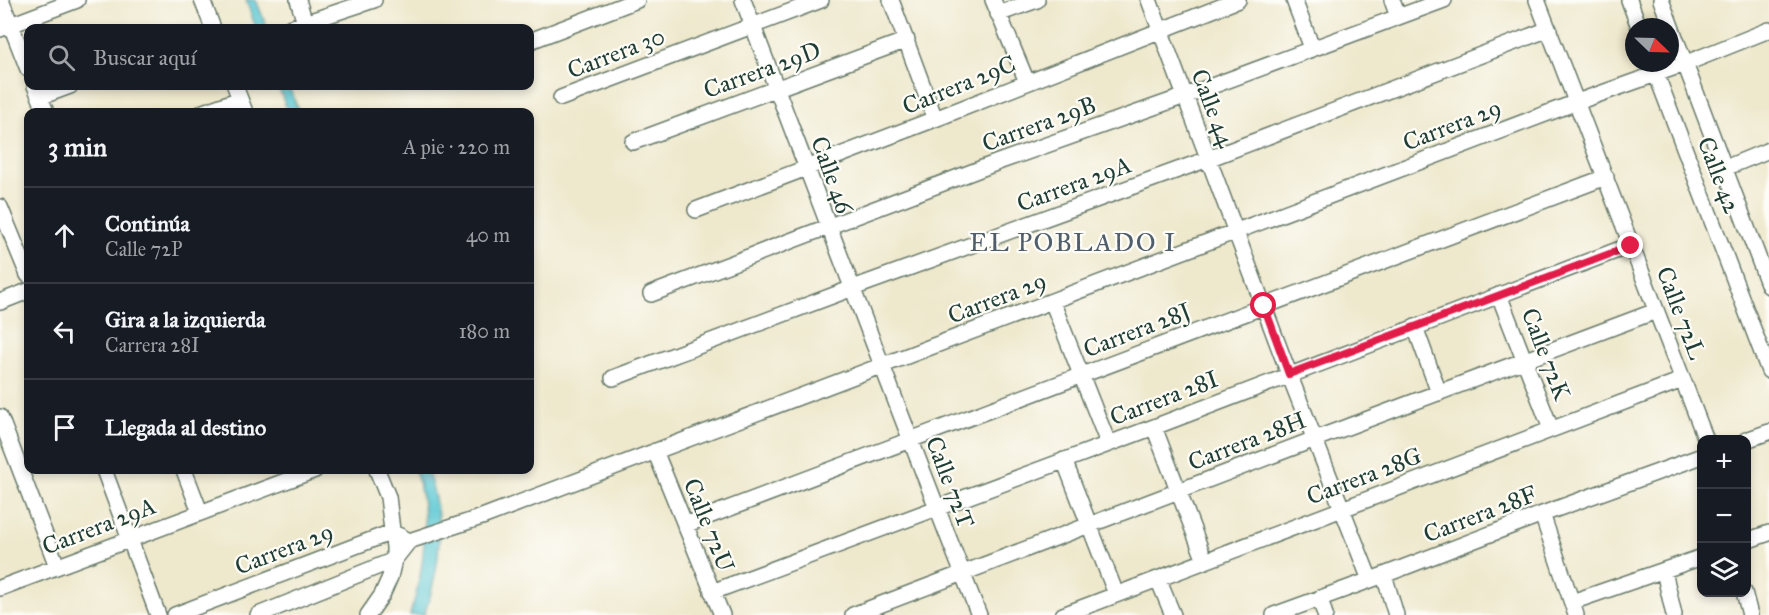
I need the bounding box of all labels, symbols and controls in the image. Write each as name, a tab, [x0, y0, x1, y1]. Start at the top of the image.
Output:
north arrow	[1625, 18, 1679, 72]
street label: Carrera 30	[563, 21, 669, 85]
search box	[24, 24, 534, 90]
street label: Carrera 29D	[699, 35, 825, 105]
icon: search	[45, 41, 78, 74]
text: Buscar aquí	[93, 44, 196, 71]
street label: Carrera 29C	[898, 49, 1020, 121]
street label: Calle 44	[1184, 65, 1242, 152]
street label: Carrera 29B	[978, 90, 1100, 158]
street label: Carrera 29	[1398, 92, 1506, 158]
text: 3 min	[48, 131, 107, 163]
street label: Calle 46	[804, 132, 860, 218]
street label: Calle 42	[1691, 132, 1747, 218]
text: A pie · 220 m	[403, 135, 510, 159]
street label: Carrera 29A	[1013, 149, 1135, 219]
text: Continúa	[105, 210, 190, 237]
icon: ahead	[48, 219, 81, 252]
text: 40 m	[466, 223, 510, 247]
district label: EL POBLADO I	[969, 226, 1177, 258]
route end	[1617, 232, 1643, 258]
text: Calle 72P	[105, 237, 182, 261]
street label: Calle 72L	[1650, 262, 1712, 364]
street label: Carrera 29	[943, 265, 1051, 331]
route start	[1250, 292, 1276, 318]
street label: Carrera 28J	[1079, 296, 1195, 364]
street label: Calle 72K	[1515, 304, 1578, 405]
text: Gira a la izquierda	[105, 306, 266, 333]
icon: left	[48, 315, 81, 348]
text: 180 m	[459, 319, 510, 343]
text: Carrera 28I	[105, 333, 200, 357]
street label: Carrera 28I	[1106, 364, 1222, 432]
street label: Carrera 28H	[1184, 405, 1310, 477]
icon: arrive	[48, 411, 81, 444]
text: Llegada al destino	[105, 414, 266, 441]
street label: Calle 72T	[919, 432, 981, 532]
map controls	[1697, 435, 1751, 597]
button: +	[1697, 435, 1751, 489]
street label: Carrera 28G	[1302, 440, 1426, 512]
street label: Calle 72U	[677, 474, 741, 576]
street label: Carrera 28F	[1419, 479, 1541, 549]
button: −	[1697, 489, 1751, 543]
street label: Carrera 29A	[38, 491, 160, 561]
street label: Carrera 29	[230, 516, 338, 582]
button: layers	[1697, 543, 1751, 597]

